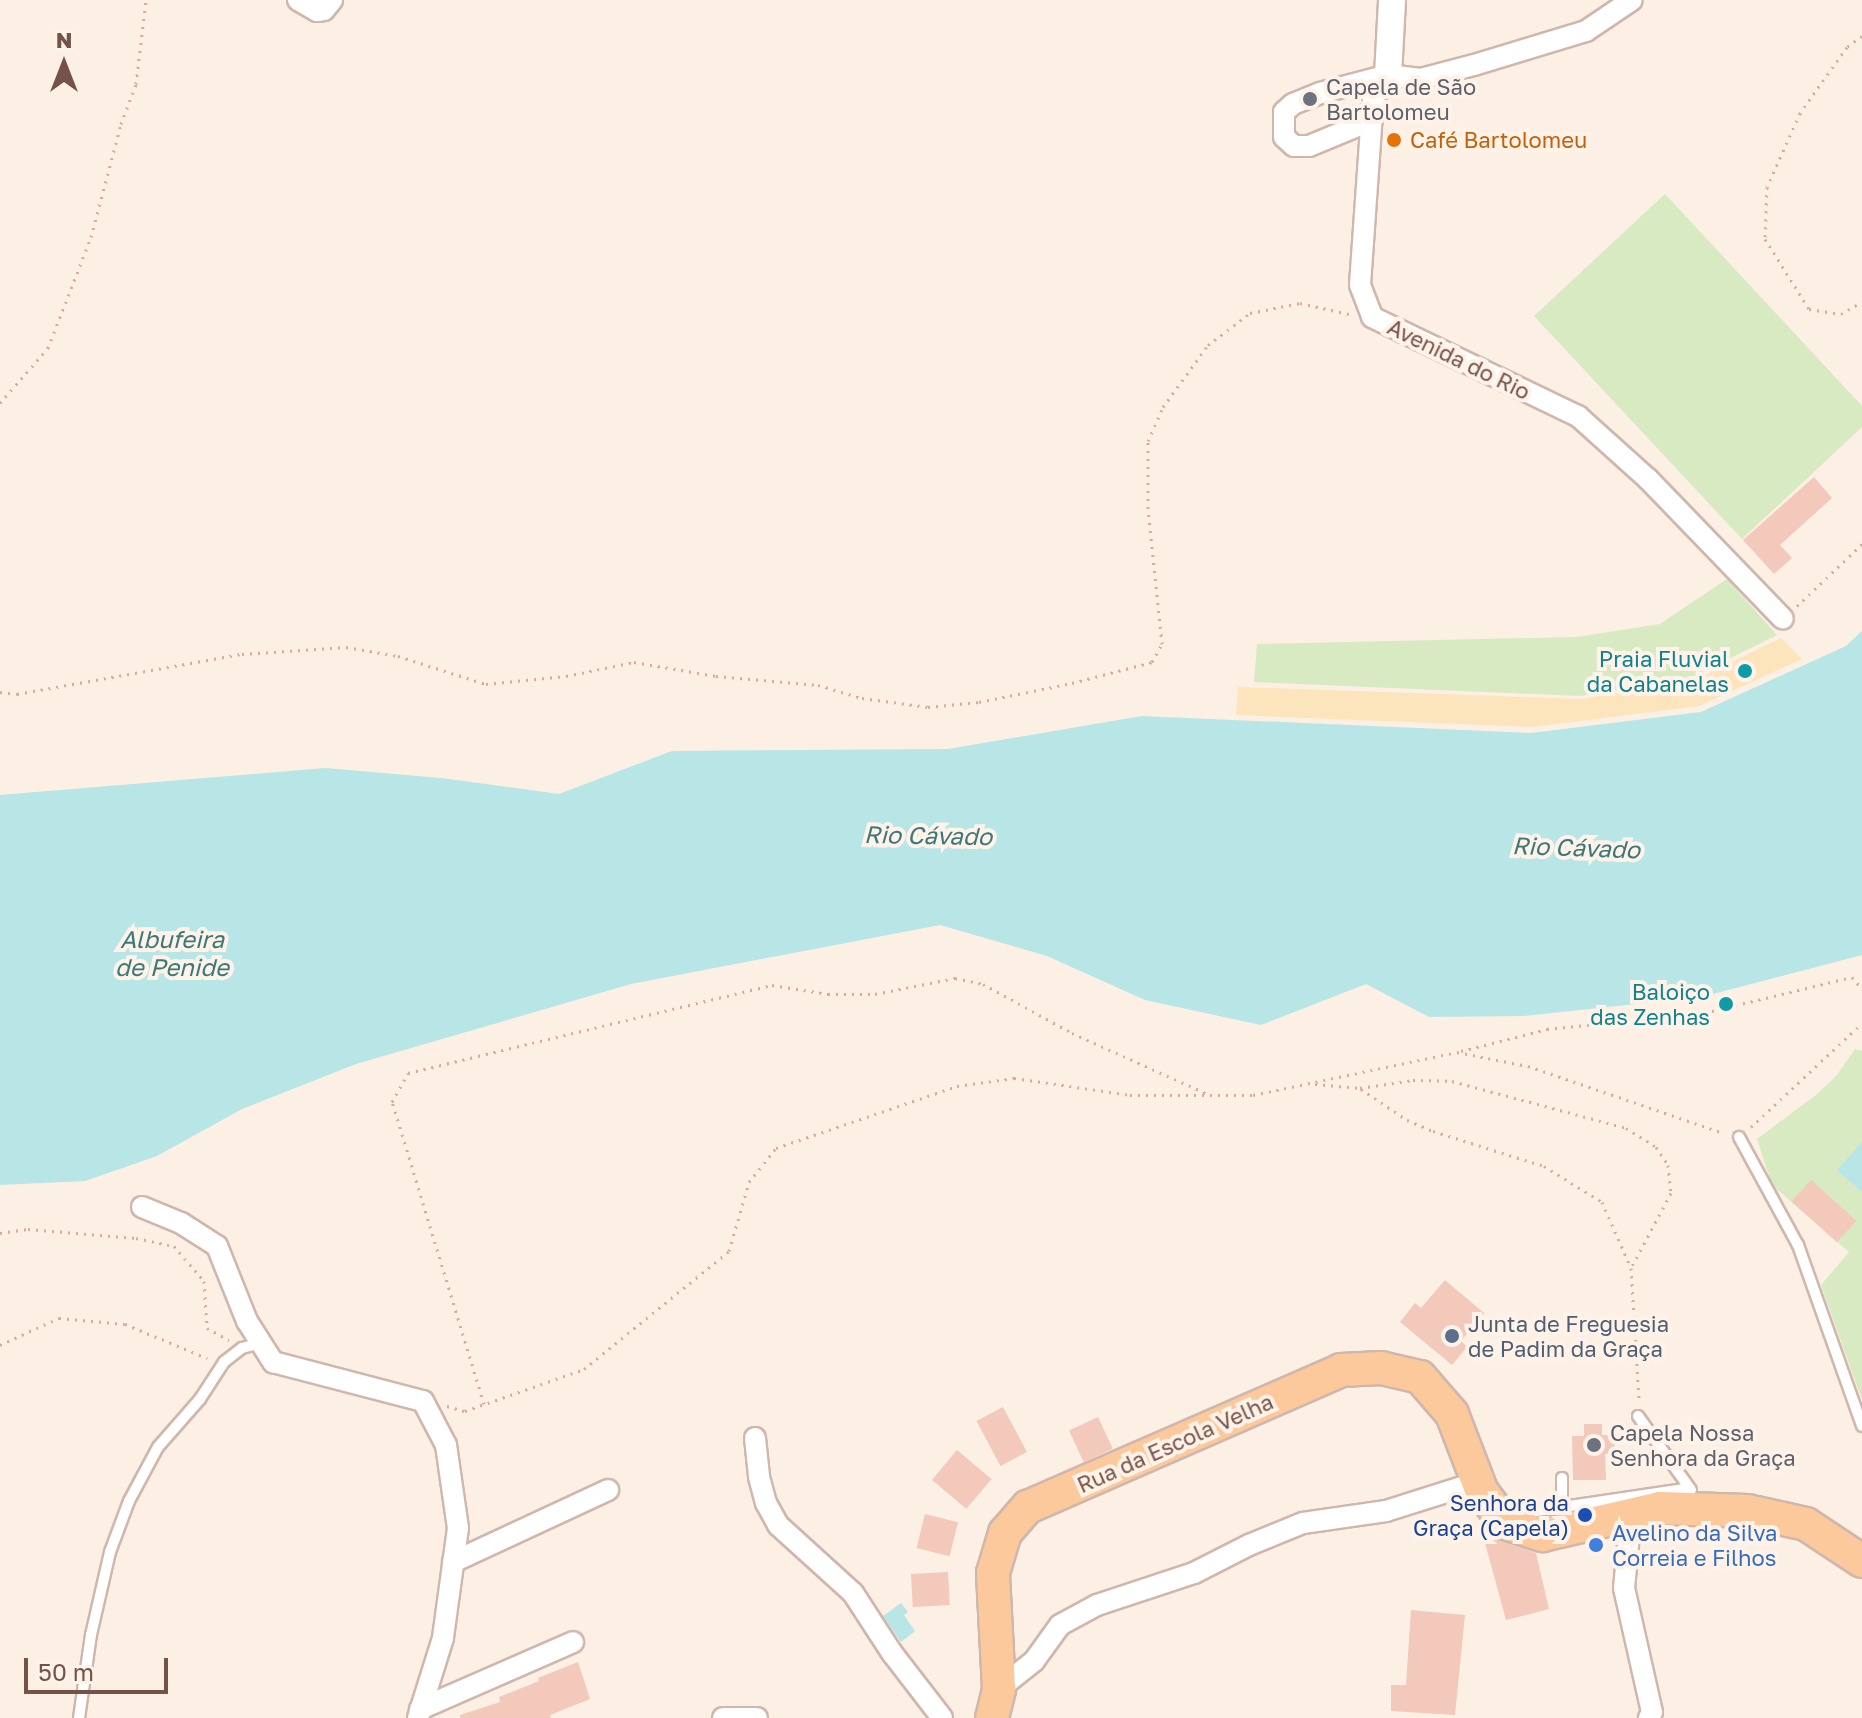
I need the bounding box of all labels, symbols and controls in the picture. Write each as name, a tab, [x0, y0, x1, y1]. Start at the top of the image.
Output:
north arrow	[24, 24, 104, 104]
text: N	[56, 26, 72, 53]
place label: Capela de São Bartolomeu	[1326, 73, 1476, 124]
marker: Capela de São Bartolomeu	[1301, 90, 1319, 108]
place label: Café Bartolomeu	[1410, 127, 1587, 153]
marker: Café Bartolomeu	[1385, 131, 1403, 149]
street label: Avenida do Rio	[1383, 313, 1535, 405]
place label: Praia Fluvial da Cabanelas	[1587, 645, 1729, 696]
marker: Praia Fluvial da Cabanelas	[1736, 662, 1754, 680]
water label: Rio Cávado	[864, 819, 992, 851]
water label: Rio Cávado	[1512, 830, 1640, 864]
water label: Albufeira de Penide	[115, 925, 229, 981]
place label: Baloiço das Zenhas	[1590, 978, 1710, 1030]
marker: Baloiço das Zenhas	[1717, 995, 1735, 1013]
place label: Junta de Freguesia de Padim da Graça	[1468, 1310, 1669, 1362]
marker: Junta de Freguesia de Padim da Graça	[1443, 1327, 1461, 1345]
street label: Rua da Escola Velha	[1073, 1388, 1277, 1498]
place label: Capela Nossa Senhora da Graça	[1610, 1419, 1796, 1470]
marker: Capela Nossa Senhora da Graça	[1585, 1436, 1603, 1454]
place label: Senhora da Graça (Capela)	[1413, 1489, 1569, 1540]
marker: Senhora da Graça (Capela)	[1576, 1506, 1594, 1524]
place label: Avelino da Silva Correia e Filhos	[1612, 1519, 1777, 1570]
marker: Avelino da Silva Correia e Filhos	[1587, 1536, 1605, 1554]
scale bar	[28, 1642, 172, 1692]
text: 50 m	[38, 1657, 94, 1686]

